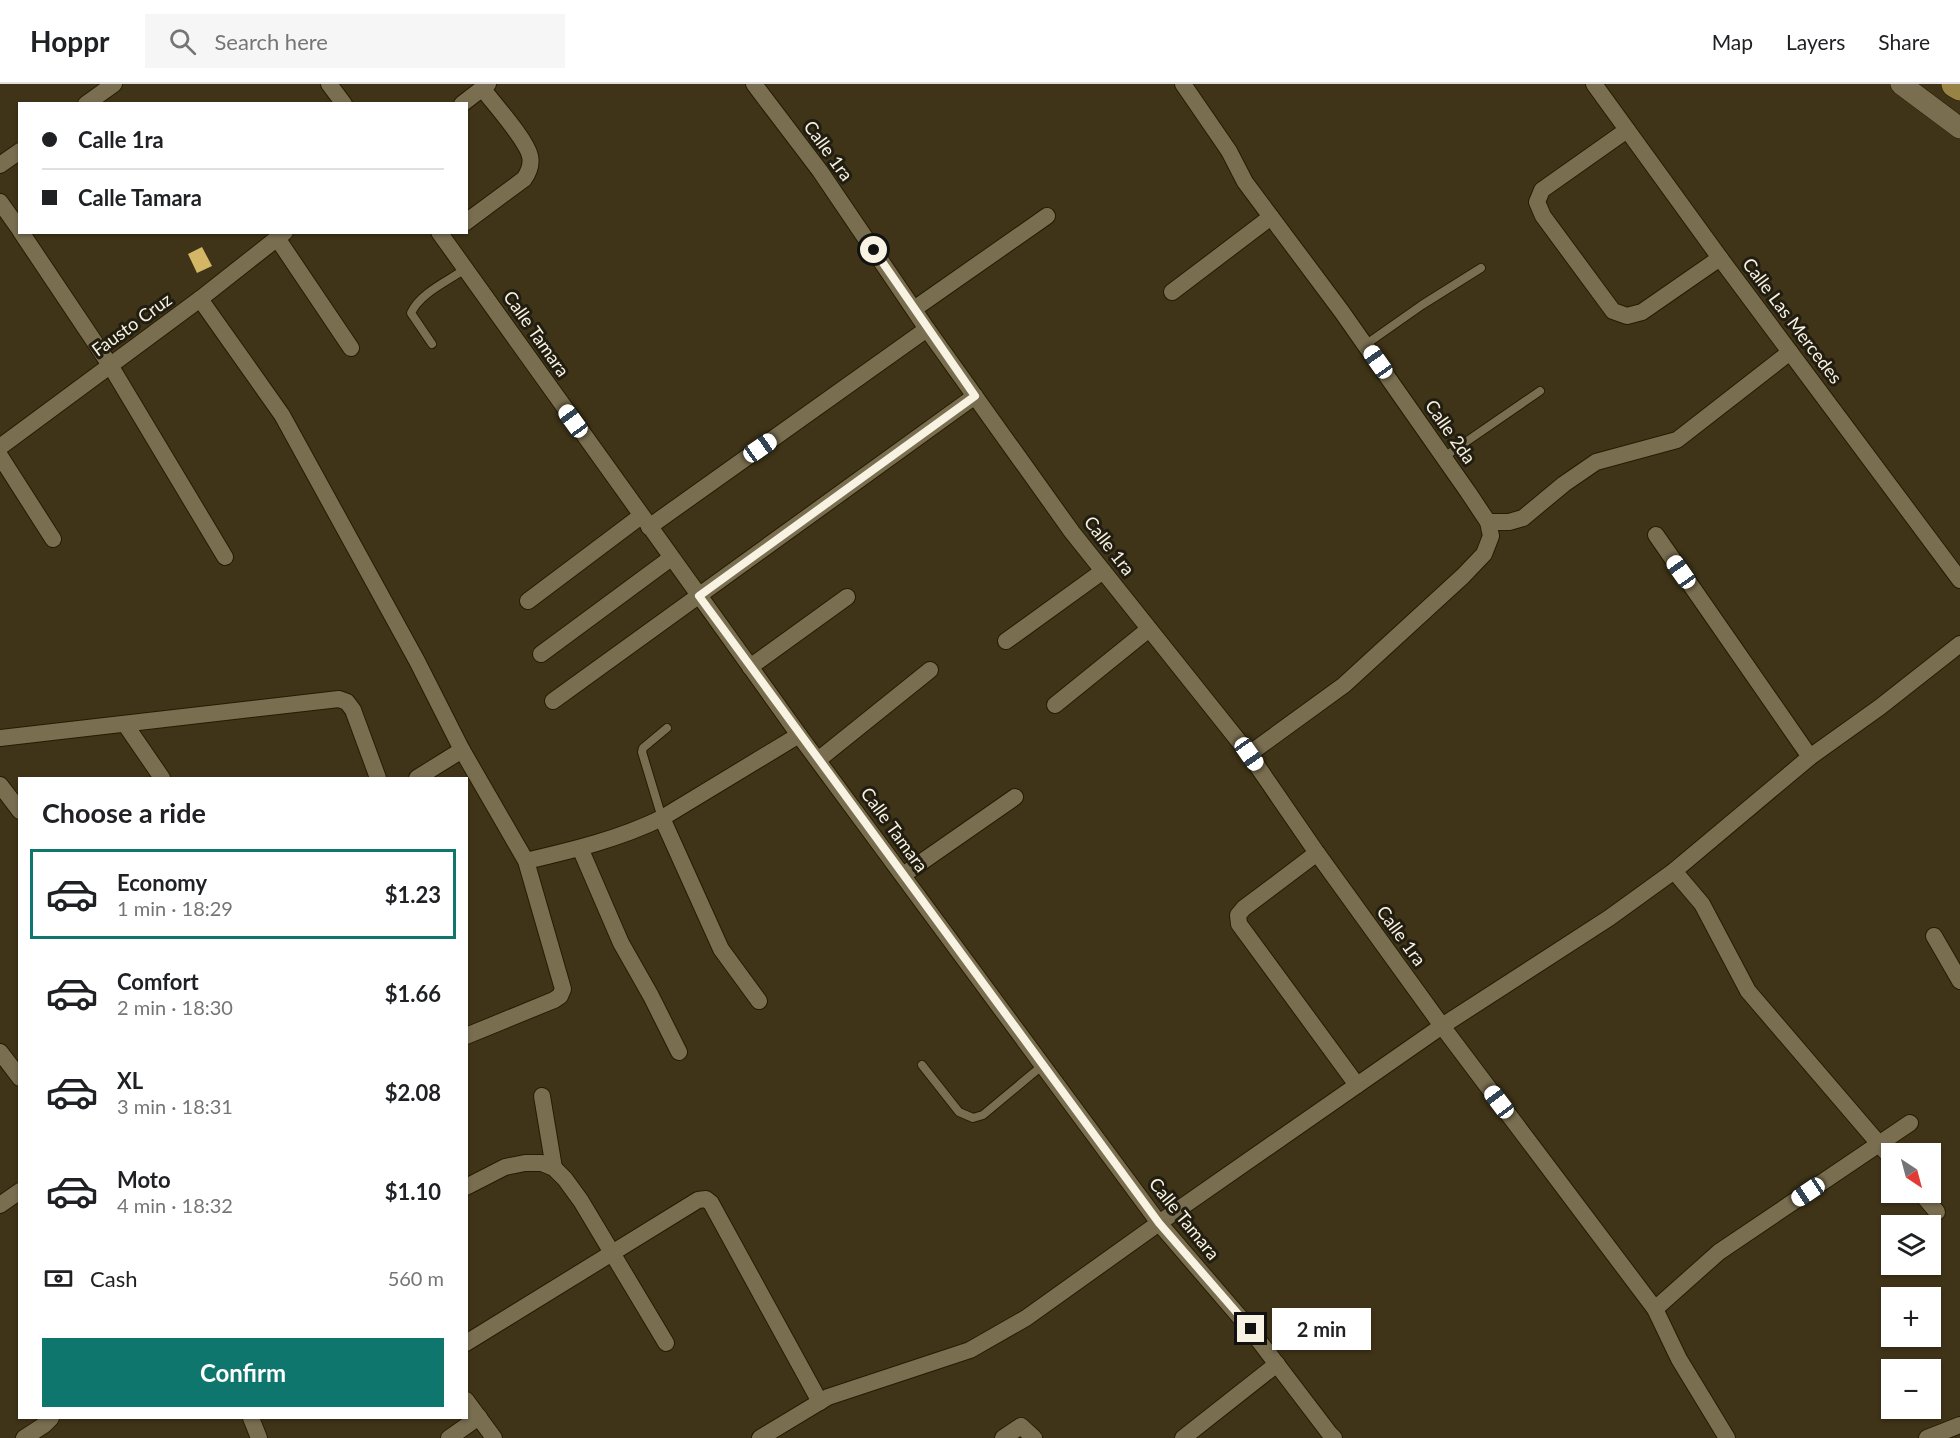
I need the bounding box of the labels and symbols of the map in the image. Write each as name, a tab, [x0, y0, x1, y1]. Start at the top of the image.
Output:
street label: Calle 1ra	[800, 116, 858, 185]
route start	[860, 236, 887, 263]
street label: Calle Las Mercedes	[1738, 253, 1847, 388]
street label: Calle Tamara	[499, 286, 574, 381]
street label: Fausto Cruz	[87, 288, 176, 361]
car	[1360, 342, 1396, 382]
street label: Calle 2da	[1421, 395, 1481, 468]
car	[555, 401, 591, 441]
car	[740, 430, 780, 466]
street label: Calle 1ra	[1080, 511, 1140, 579]
car	[1663, 552, 1699, 592]
car	[1231, 734, 1267, 774]
street label: Calle Tamara	[857, 783, 933, 876]
street label: Calle 1ra	[1373, 901, 1431, 970]
car	[1481, 1082, 1517, 1122]
north arrow	[1881, 1143, 1941, 1203]
street label: Calle Tamara	[1145, 1173, 1225, 1264]
car	[1788, 1174, 1828, 1210]
callout: 2 min	[1272, 1308, 1371, 1350]
route end	[1237, 1315, 1264, 1342]

